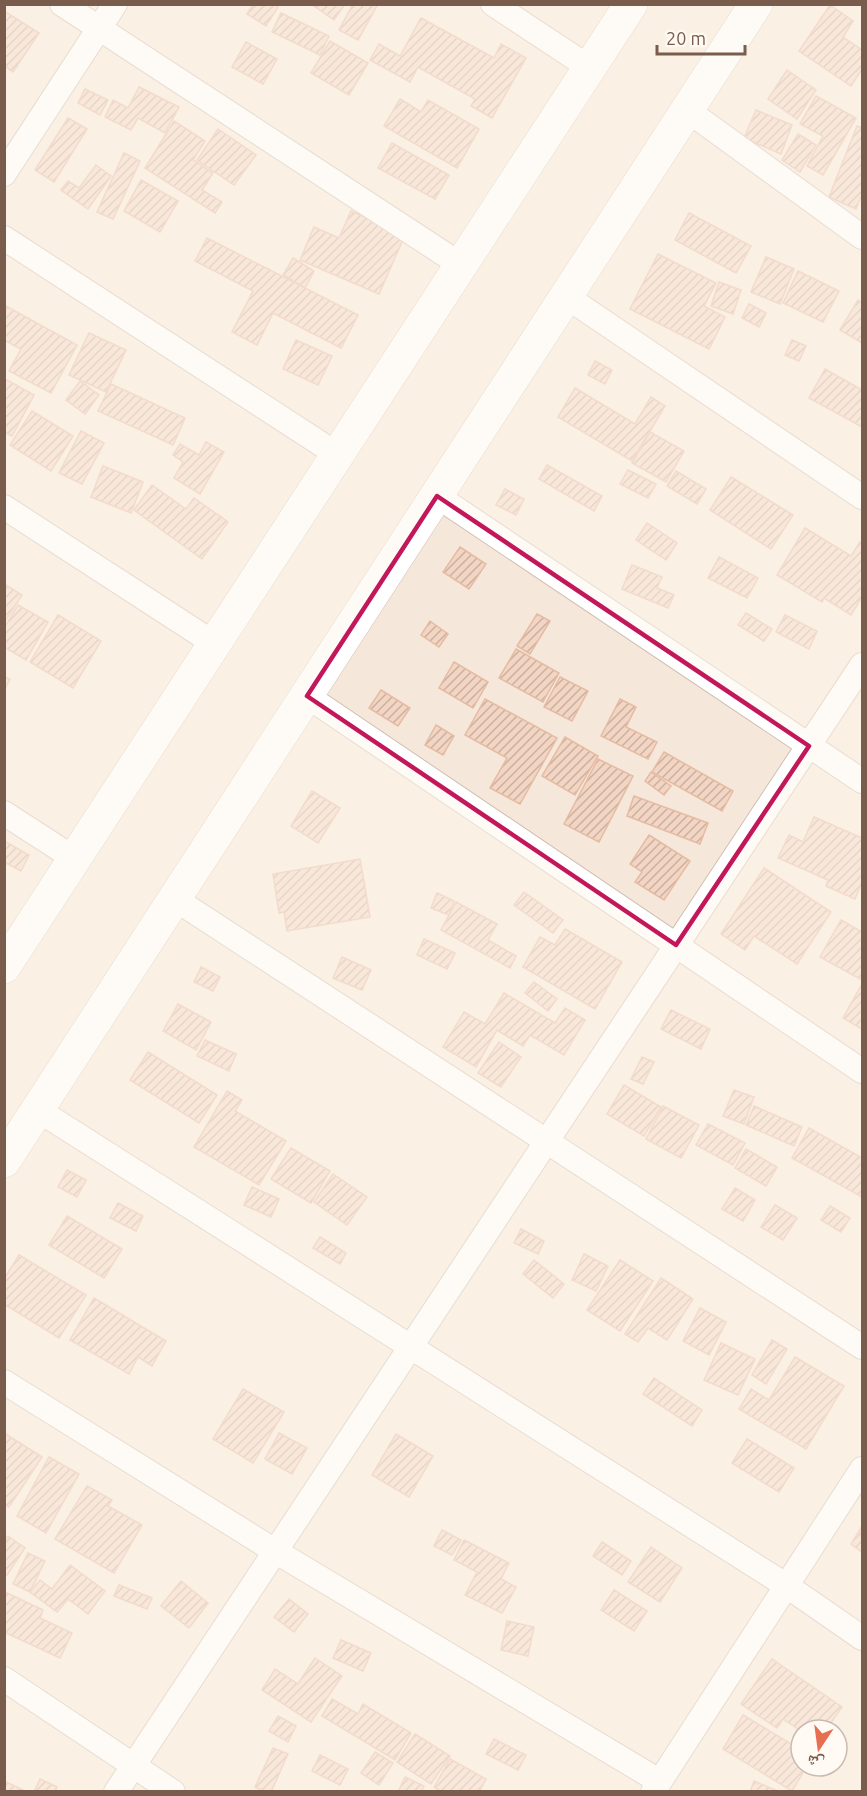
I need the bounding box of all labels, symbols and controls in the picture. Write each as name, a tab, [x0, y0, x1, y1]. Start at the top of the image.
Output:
scale bar	[657, 18, 746, 56]
text: 20 m	[666, 28, 706, 48]
north arrow	[789, 1718, 849, 1778]
text: ش	[805, 1751, 826, 1773]

